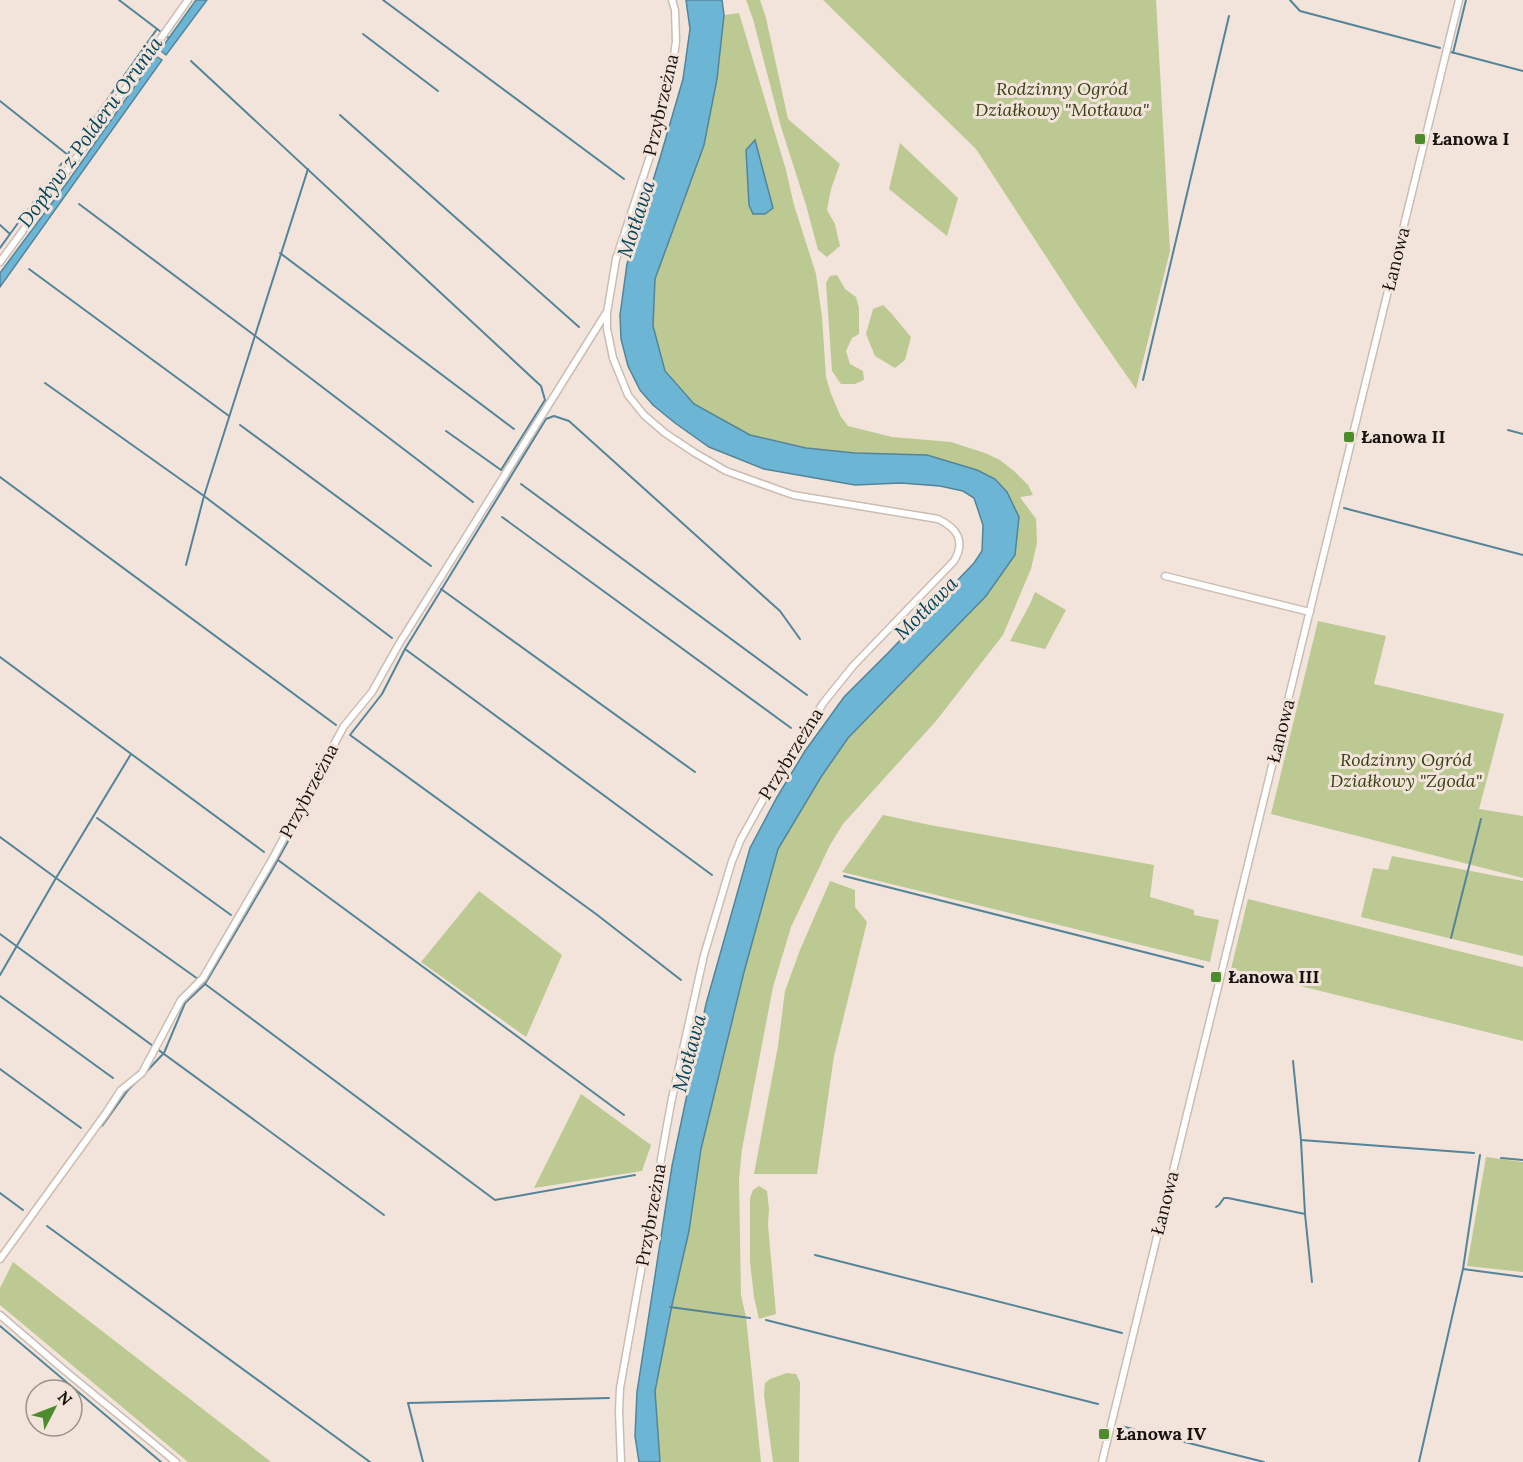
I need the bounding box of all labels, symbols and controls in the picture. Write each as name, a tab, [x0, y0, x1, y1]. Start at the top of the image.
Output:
water label: Dopływ z Polderu Orunia	[12, 31, 167, 232]
street label: Przybrzeżna	[638, 52, 683, 158]
park label: Rodzinny Ogród Działkowy "Motława"	[975, 77, 1149, 121]
place label: Łanowa I	[1432, 127, 1510, 150]
marker: Łanowa I	[1413, 132, 1427, 146]
water label: Motława	[611, 177, 660, 261]
street label: Łanowa	[1377, 225, 1415, 293]
place label: Łanowa II	[1361, 425, 1446, 448]
marker: Łanowa II	[1342, 430, 1356, 444]
water label: Motława	[889, 571, 963, 645]
street label: Łanowa	[1262, 697, 1300, 765]
street label: Przybrzeżna	[753, 704, 828, 804]
street label: Przybrzeżna	[274, 740, 343, 842]
park label: Rodzinny Ogród Działkowy "Zgoda"	[1330, 748, 1482, 792]
place label: Łanowa III	[1228, 965, 1319, 988]
marker: Łanowa III	[1209, 970, 1223, 984]
water label: Motława	[666, 1011, 711, 1095]
street label: Przybrzeżna	[630, 1162, 671, 1268]
street label: Łanowa	[1146, 1169, 1184, 1237]
north arrow	[24, 1378, 84, 1438]
text: N	[54, 1387, 77, 1409]
place label: Łanowa IV	[1116, 1422, 1207, 1445]
marker: Łanowa IV	[1097, 1427, 1111, 1441]

